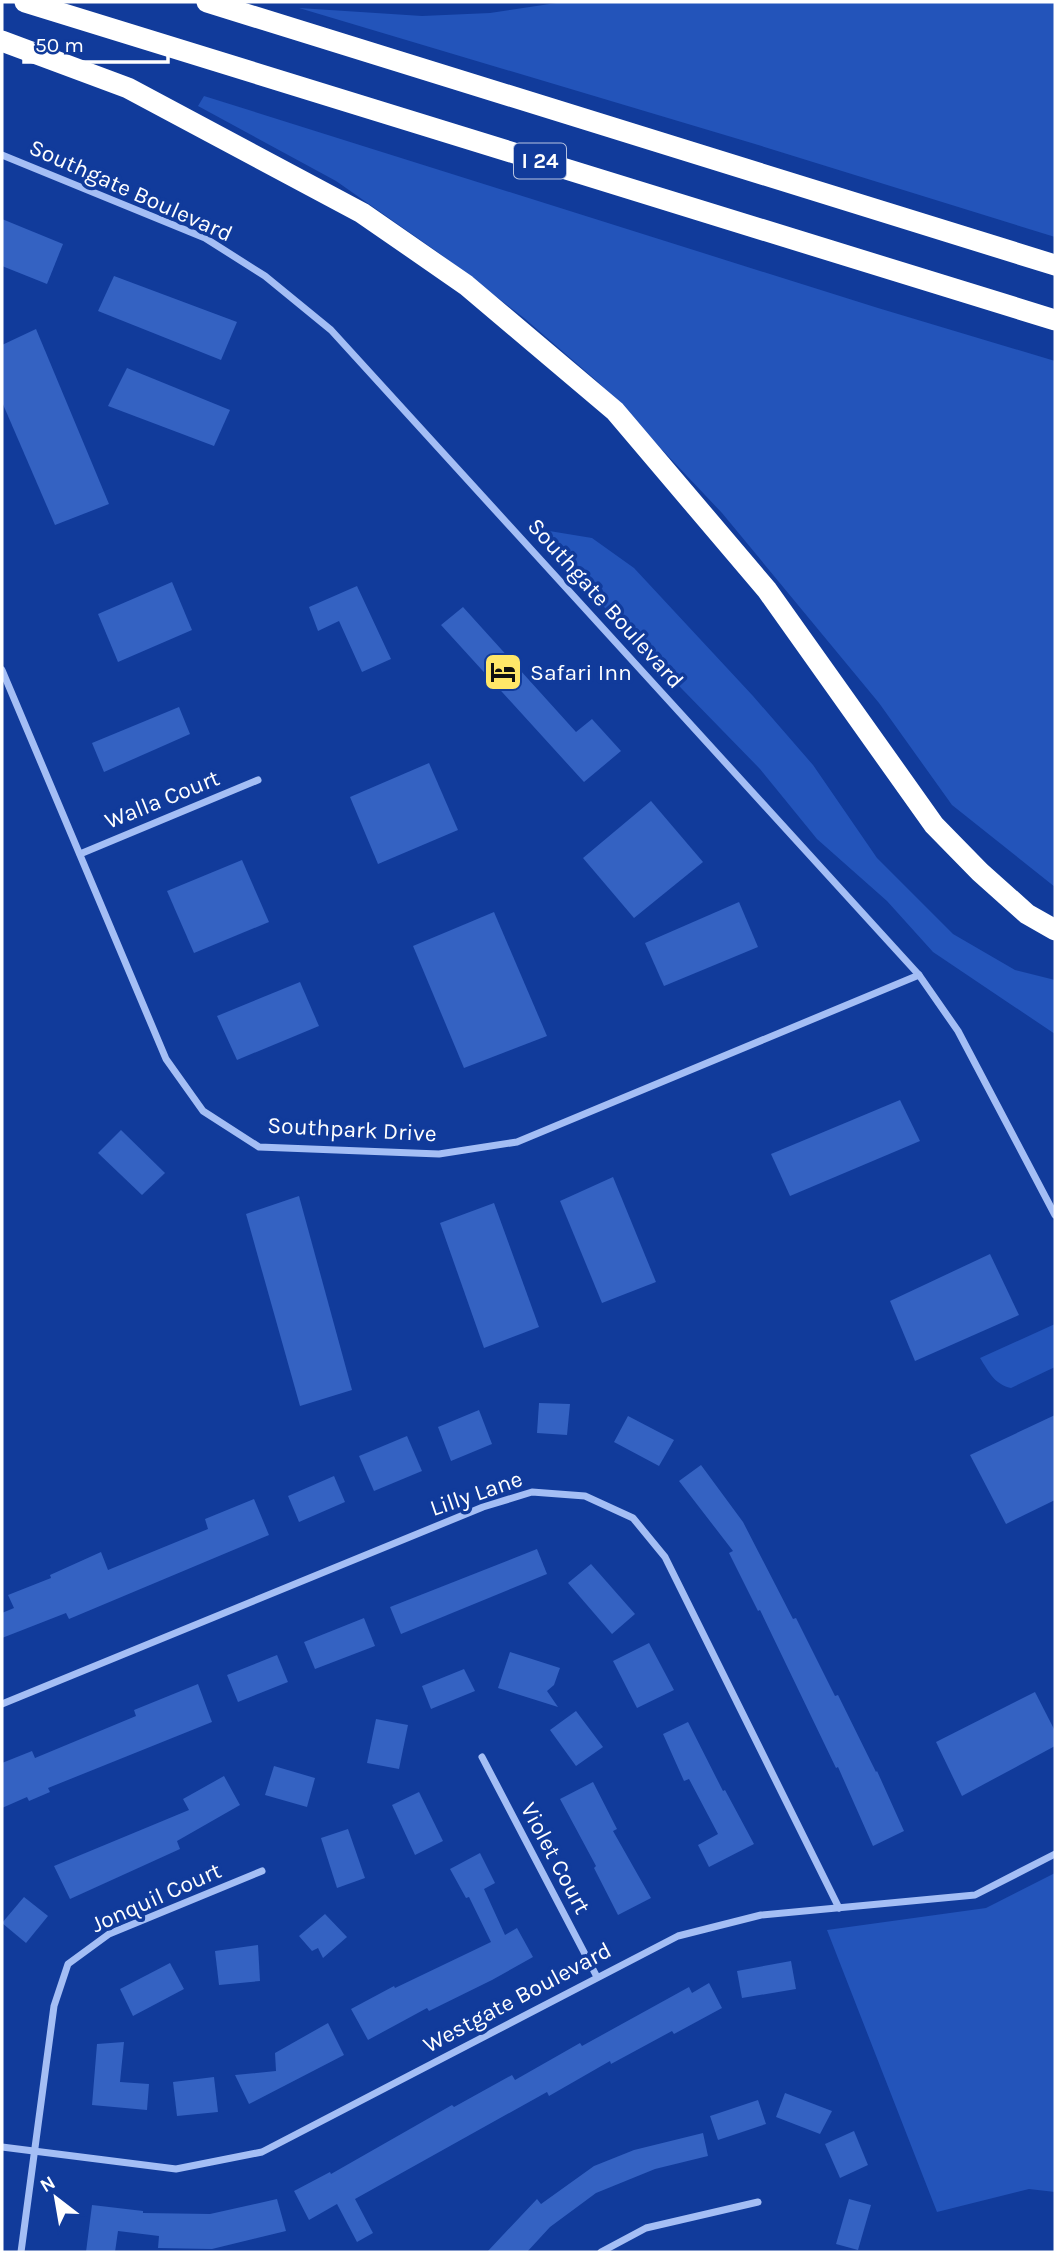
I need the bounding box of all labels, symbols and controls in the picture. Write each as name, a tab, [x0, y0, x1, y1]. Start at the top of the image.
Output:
scale bar	[24, 21, 168, 65]
text: 50 m	[35, 33, 84, 57]
street label: Southgate Boulevard	[25, 133, 237, 247]
road number: I 24	[514, 144, 566, 178]
street label: Southgate Boulevard	[522, 513, 689, 694]
hotel icon: Safari Inn	[482, 651, 524, 693]
place label: Safari Inn	[530, 659, 632, 686]
street label: Walla Court	[101, 764, 224, 835]
street label: Southpark Drive	[267, 1112, 437, 1147]
street label: Lilly Lane	[426, 1465, 526, 1522]
street label: Violet Court	[515, 1798, 596, 1919]
street label: Jonquil Court	[87, 1857, 226, 1938]
street label: Westgate Boulevard	[419, 1936, 616, 2058]
north arrow	[21, 2163, 91, 2233]
text: N	[36, 2171, 59, 2197]

